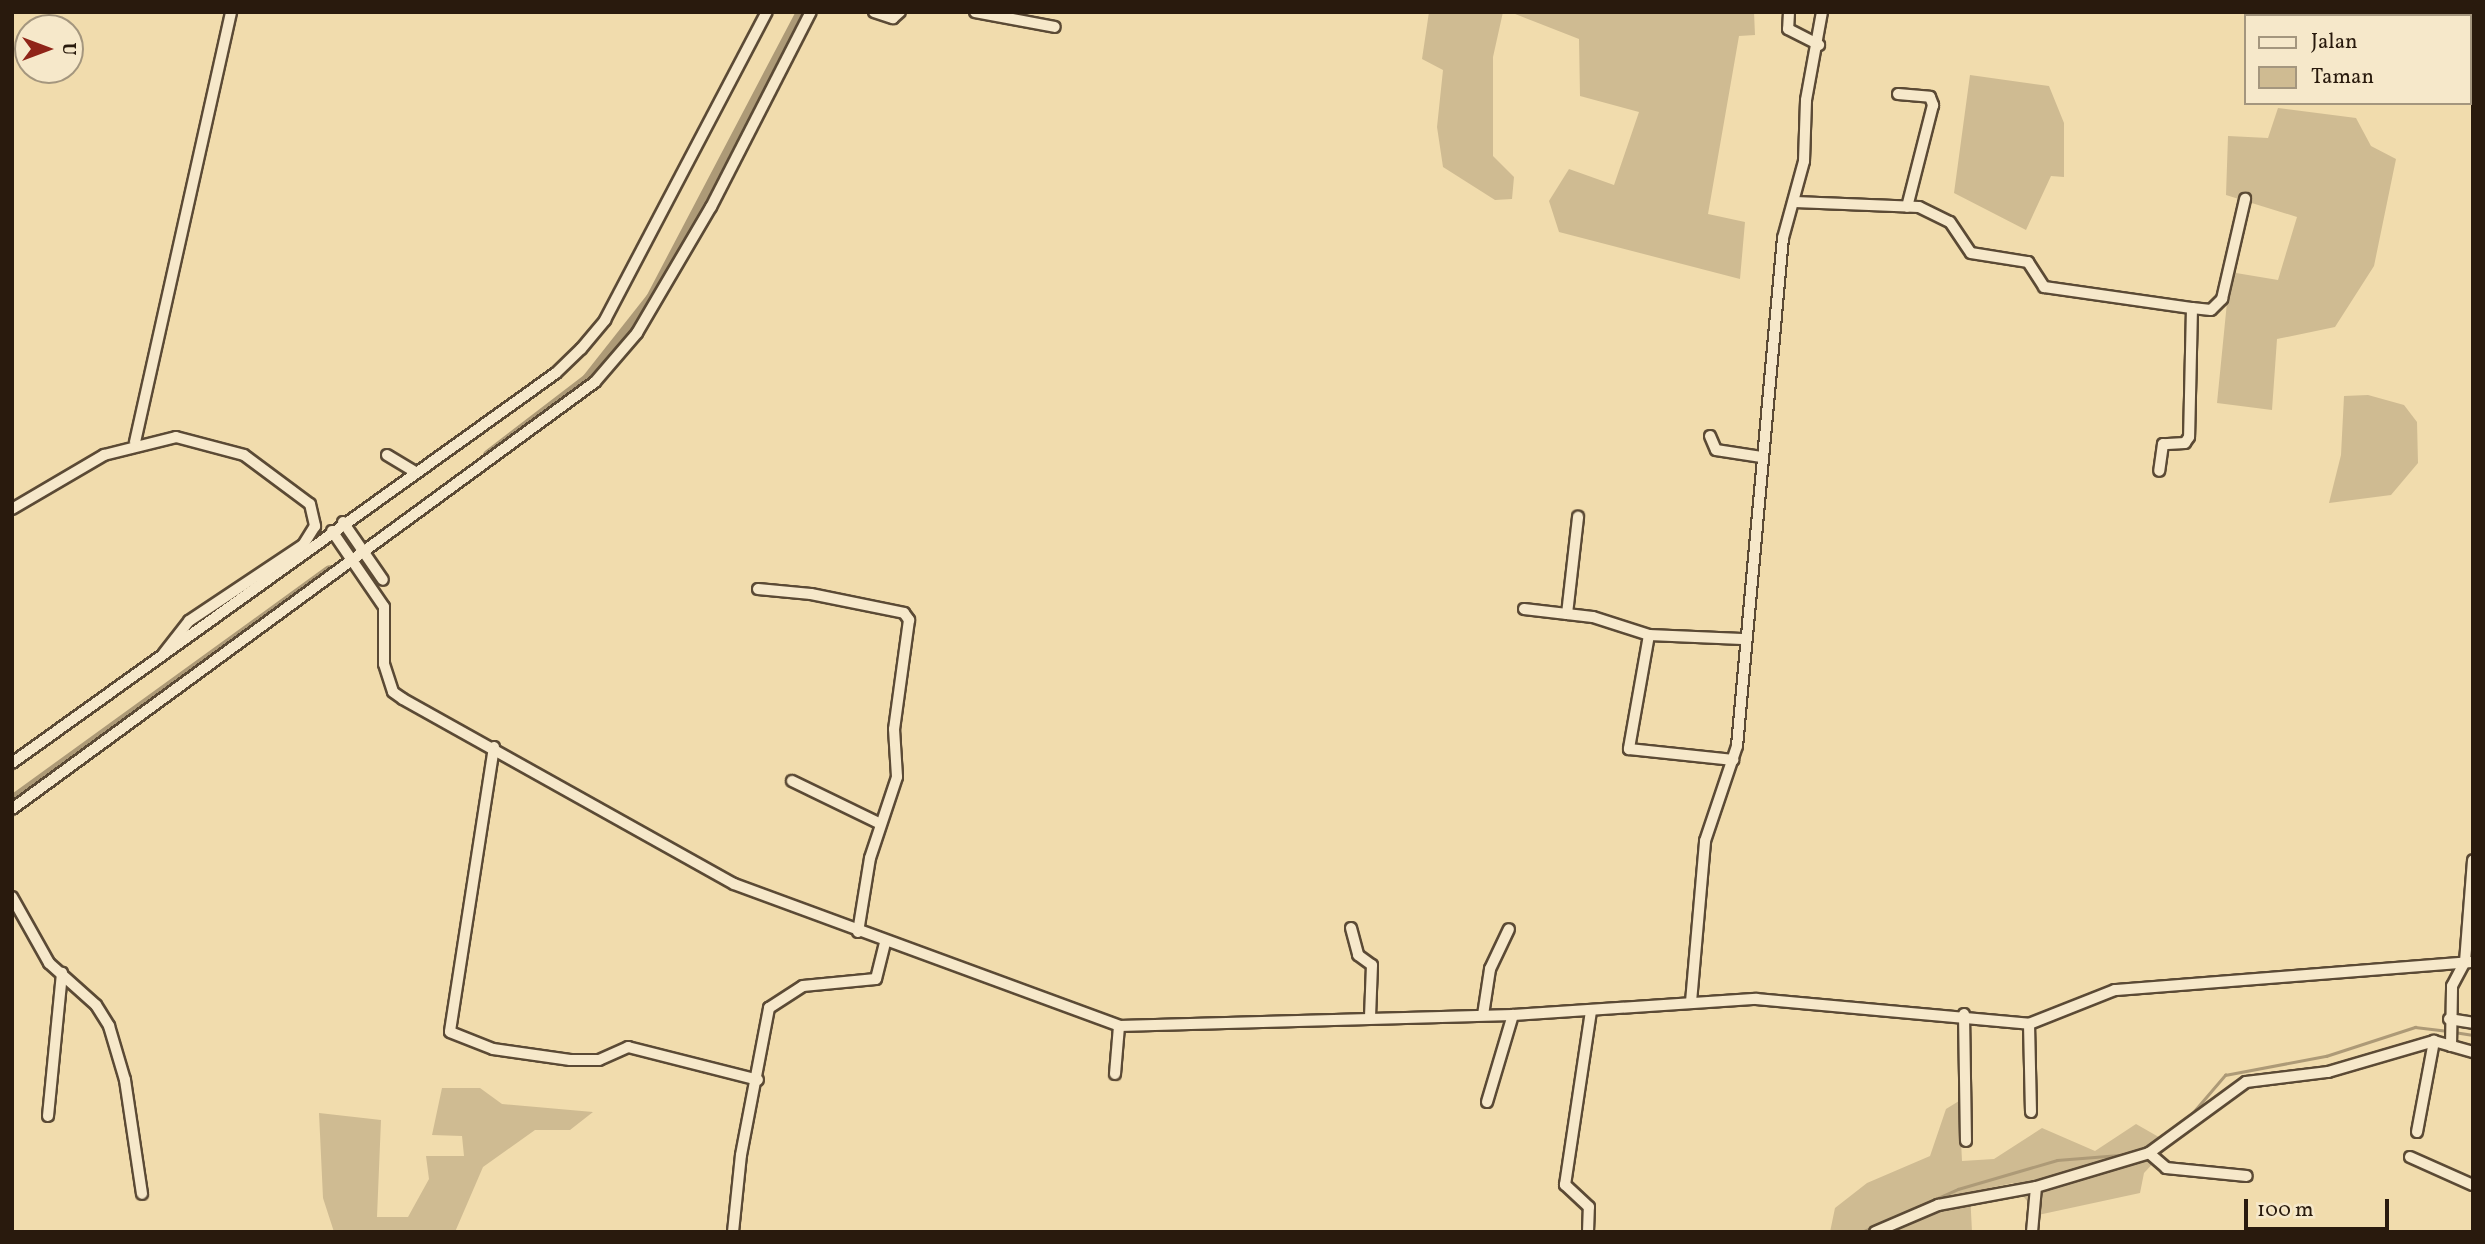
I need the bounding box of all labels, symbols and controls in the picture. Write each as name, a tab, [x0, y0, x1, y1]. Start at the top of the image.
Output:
north arrow	[14, 14, 84, 84]
legend	[2244, 14, 2471, 105]
text: Jalan	[2311, 28, 2358, 57]
text: U	[55, 42, 81, 56]
text: Taman	[2311, 63, 2374, 92]
scale bar	[2247, 1184, 2392, 1228]
text: 100 m	[2257, 1196, 2314, 1225]

